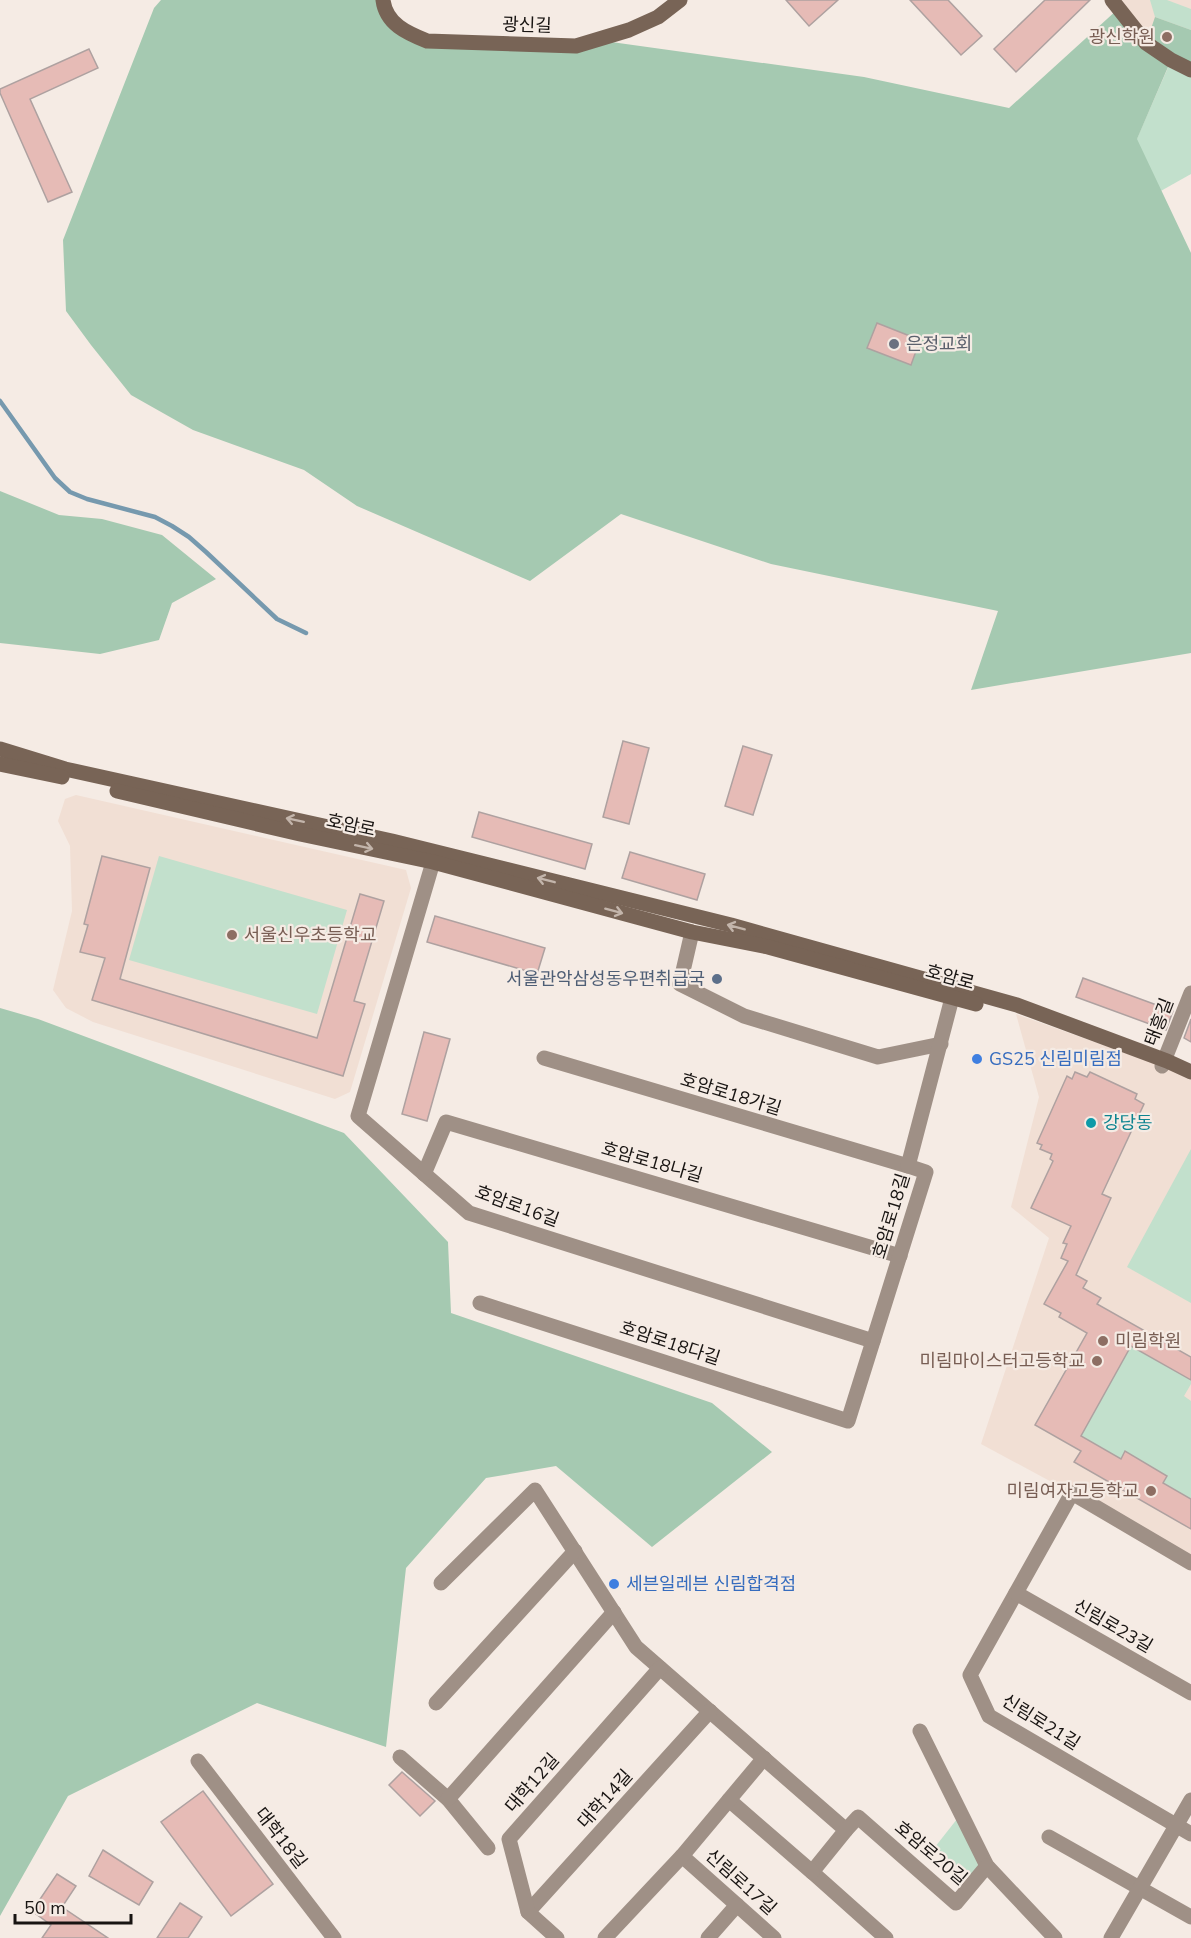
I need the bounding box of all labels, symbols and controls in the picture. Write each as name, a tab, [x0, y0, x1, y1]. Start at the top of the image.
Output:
street label: 광신길	[502, 12, 552, 38]
place label: 광신학원	[1089, 25, 1155, 49]
marker: 광신학원	[1160, 30, 1174, 44]
place label: 은정교회	[906, 332, 972, 356]
marker: 은정교회	[887, 337, 901, 351]
street label: 호암로	[324, 808, 378, 842]
one-way arrow	[286, 814, 306, 825]
one-way arrow	[354, 842, 373, 854]
one-way arrow	[537, 873, 556, 885]
one-way arrow	[604, 905, 623, 917]
one-way arrow	[727, 920, 746, 932]
place label: 서울신우초등학교	[244, 923, 376, 947]
marker: 서울신우초등학교	[225, 928, 239, 942]
street label: 호암로	[923, 959, 977, 995]
place label: 서울관악삼성동우편취급국	[506, 967, 705, 991]
marker: 서울관악삼성동우편취급국	[710, 972, 724, 986]
street label: 태흥길	[1139, 995, 1179, 1049]
place label: GS25 신림미림점	[989, 1047, 1122, 1071]
marker: GS25 신림미림점	[970, 1052, 984, 1066]
street label: 호암로18가길	[678, 1067, 784, 1121]
place label: 강당동	[1103, 1111, 1153, 1135]
marker: 강당동	[1084, 1116, 1098, 1130]
street label: 호암로18나길	[599, 1136, 705, 1188]
street label: 호암로18길	[867, 1170, 915, 1262]
street label: 호암로16길	[472, 1180, 562, 1232]
street label: 호암로18다길	[617, 1315, 723, 1371]
place label: 미림학원	[1115, 1329, 1181, 1353]
marker: 미림학원	[1096, 1334, 1110, 1348]
place label: 미림마이스터고등학교	[919, 1349, 1085, 1373]
marker: 미림마이스터고등학교	[1090, 1354, 1104, 1368]
place label: 미림여자고등학교	[1007, 1479, 1139, 1503]
marker: 미림여자고등학교	[1144, 1484, 1158, 1498]
place label: 세븐일레븐 신림합격점	[626, 1572, 796, 1596]
marker: 세븐일레븐 신림합격점	[607, 1577, 621, 1591]
street label: 신림로23길	[1069, 1594, 1157, 1658]
street label: 신림로21길	[997, 1689, 1085, 1755]
street label: 대학12길	[500, 1748, 564, 1818]
street label: 대학14길	[572, 1764, 638, 1834]
street label: 대학18길	[250, 1803, 312, 1873]
street label: 호암로20길	[890, 1816, 972, 1890]
street label: 신림로17길	[700, 1844, 782, 1920]
scale bar	[15, 1887, 130, 1925]
text: 50 m	[24, 1896, 66, 1920]

